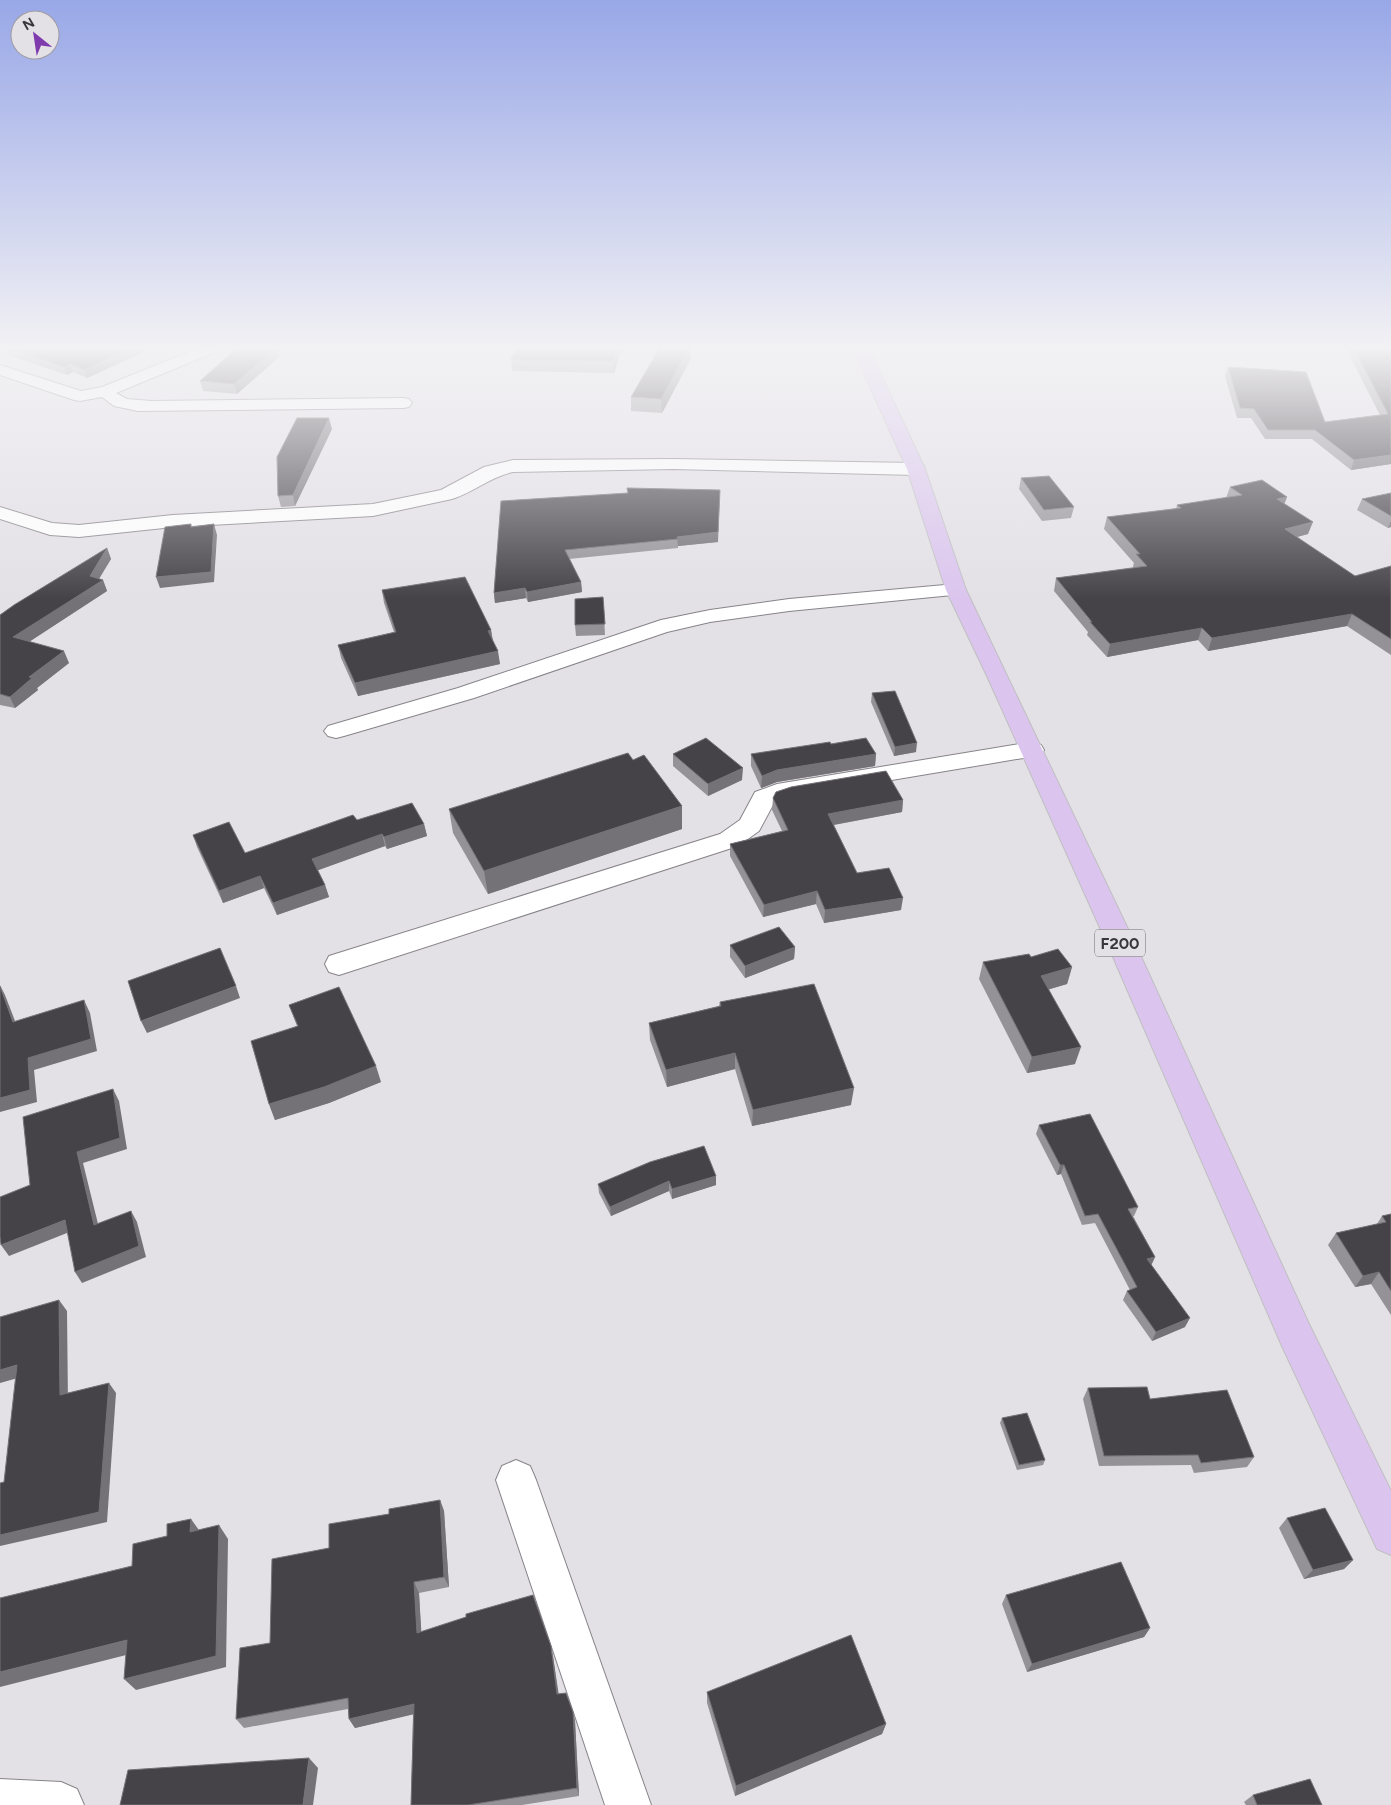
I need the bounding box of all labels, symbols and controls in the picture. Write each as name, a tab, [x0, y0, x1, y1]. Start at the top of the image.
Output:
north arrow	[10, 10, 60, 60]
text: N	[20, 14, 38, 34]
road number: F200	[1095, 930, 1145, 956]

